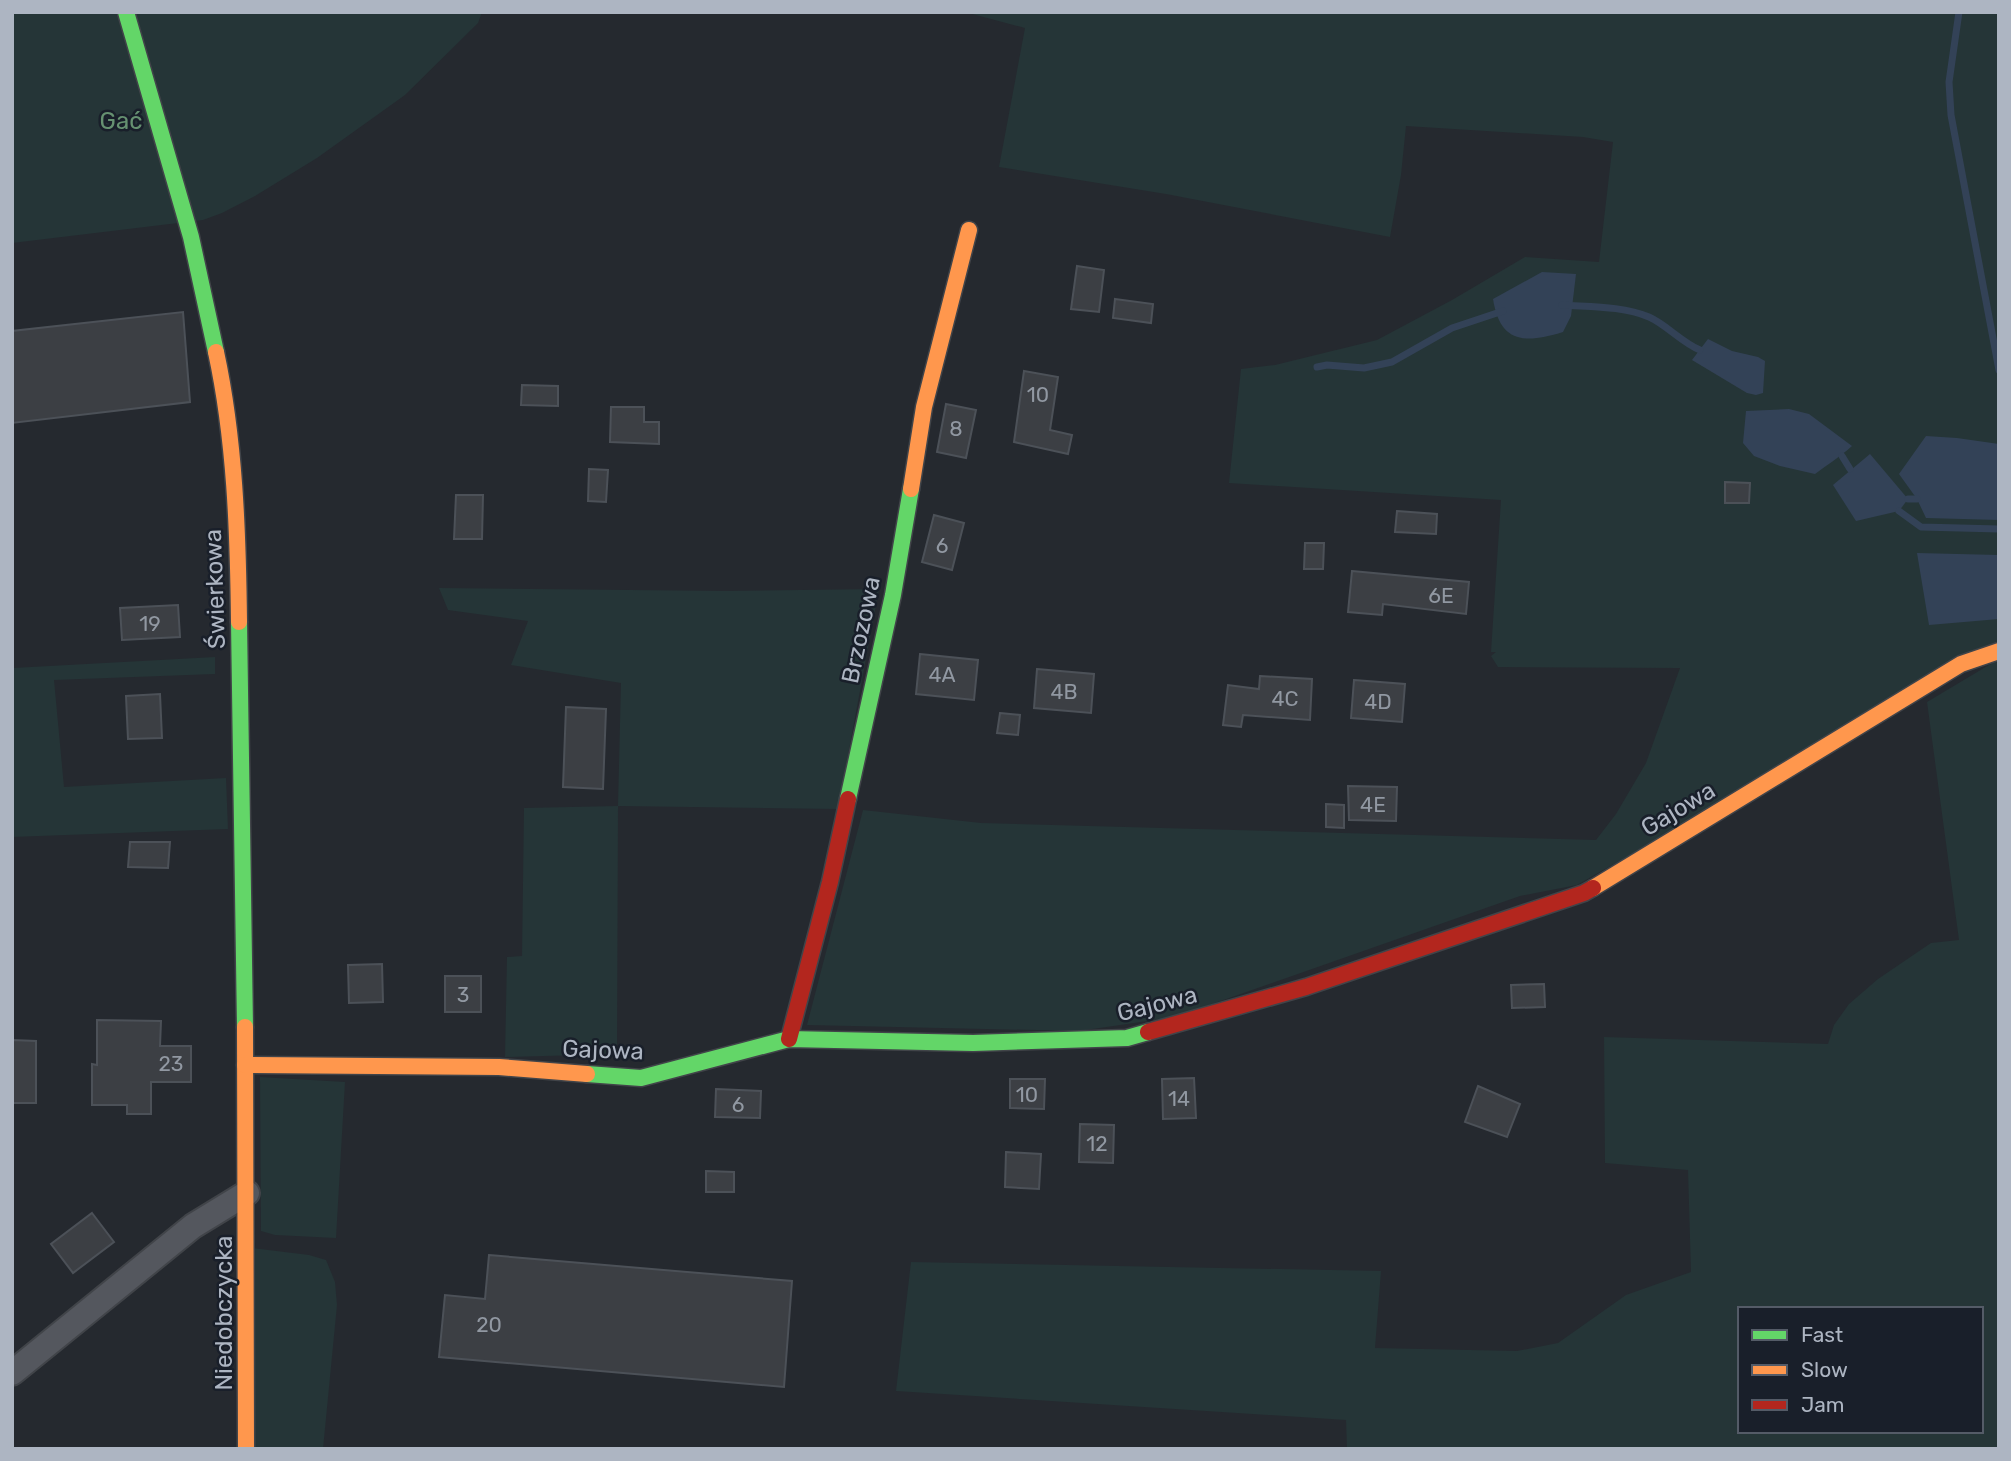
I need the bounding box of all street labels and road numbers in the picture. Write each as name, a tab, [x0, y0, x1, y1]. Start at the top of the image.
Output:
street label: Świerkowa	[199, 529, 231, 649]
street label: Brzozowa	[836, 574, 886, 686]
street label: Gajowa	[1636, 776, 1720, 842]
street label: Gajowa	[1114, 981, 1200, 1027]
street label: Gajowa	[562, 1035, 644, 1065]
street label: Niedobczycka	[210, 1235, 238, 1391]

